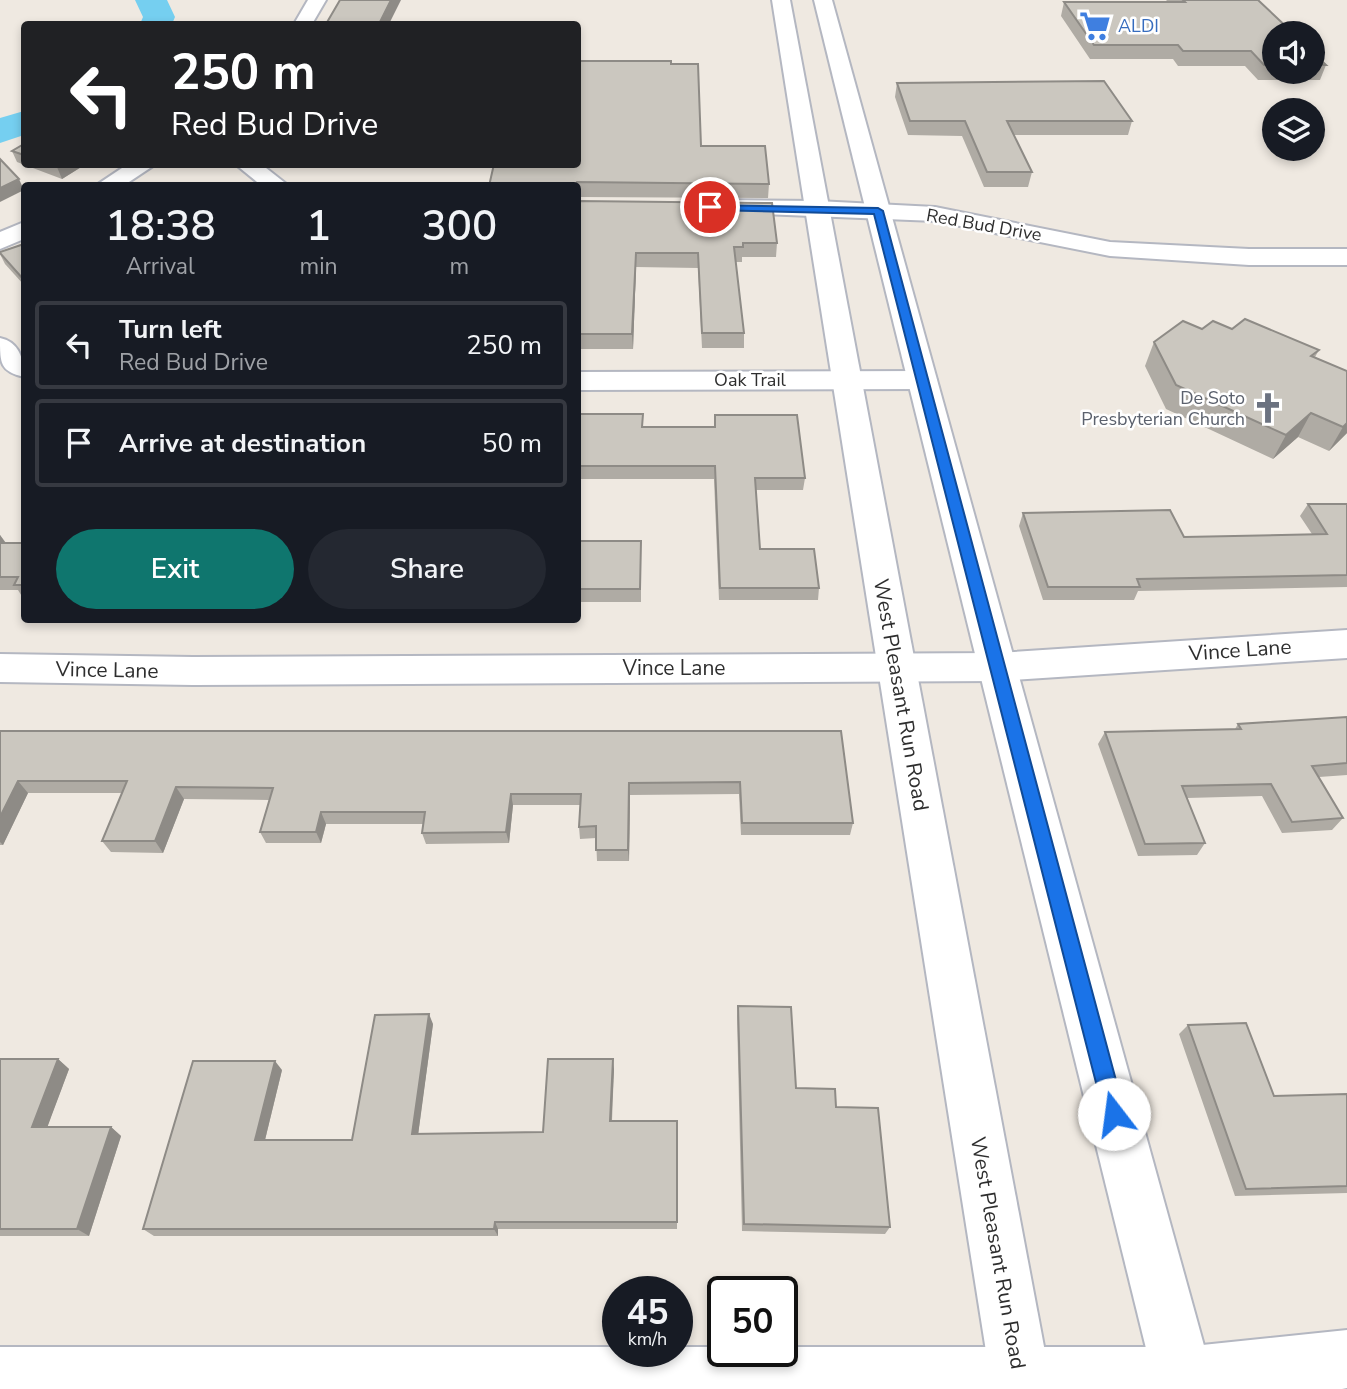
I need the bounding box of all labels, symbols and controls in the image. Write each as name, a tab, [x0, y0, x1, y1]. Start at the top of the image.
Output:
supermarket icon: ALDI	[1078, 9, 1112, 43]
place label: ALDI	[1118, 14, 1159, 38]
map controls	[1262, 21, 1325, 161]
button: sound	[1262, 21, 1325, 84]
text: 250 m	[171, 39, 315, 106]
icon: left	[56, 49, 147, 140]
button: layers	[1262, 98, 1325, 161]
text: Red Bud Drive	[171, 103, 378, 146]
pin	[680, 177, 740, 237]
icon: arrive	[691, 188, 729, 226]
text: 18:38	[105, 198, 216, 255]
text: 1	[306, 198, 331, 255]
text: 300	[421, 198, 497, 255]
street label: Red Bud Drive	[924, 203, 1044, 247]
text: Arrival	[126, 251, 195, 282]
text: min	[300, 251, 338, 282]
text: m	[449, 251, 469, 282]
text: Turn left	[119, 312, 222, 347]
icon: left	[60, 326, 98, 364]
text: 250 m	[466, 328, 542, 363]
text: Red Bud Drive	[119, 347, 268, 378]
street label: Oak Trail	[714, 368, 787, 392]
place label: De Soto Presbyterian Church	[1081, 386, 1245, 431]
church icon: De Soto Presbyterian Church	[1251, 391, 1285, 425]
icon: arrive	[60, 424, 98, 462]
text: Arrive at destination	[119, 426, 366, 461]
text: 50 m	[482, 426, 542, 461]
button: Exit	[56, 529, 294, 609]
button: Share	[308, 529, 546, 609]
street label: West Pleasant Run Road	[867, 577, 935, 813]
street label: Vince Lane	[1187, 632, 1292, 668]
street label: Vince Lane	[622, 654, 725, 682]
street label: Vince Lane	[54, 655, 159, 685]
position arrow	[1077, 1077, 1151, 1151]
street label: West Pleasant Run Road	[964, 1135, 1032, 1371]
speed limit sign: 50	[707, 1276, 798, 1367]
text: 45	[626, 1289, 669, 1336]
text: km/h	[628, 1327, 667, 1351]

